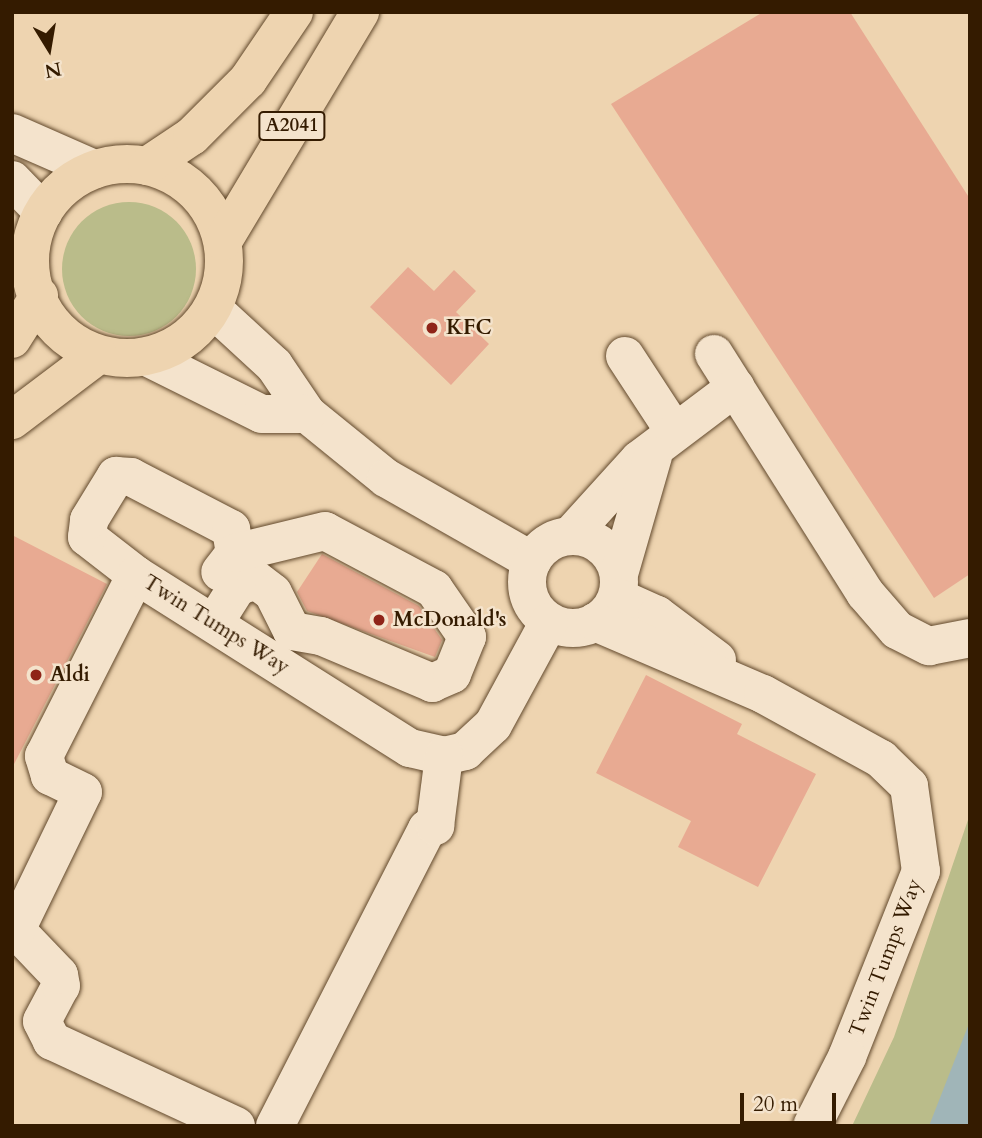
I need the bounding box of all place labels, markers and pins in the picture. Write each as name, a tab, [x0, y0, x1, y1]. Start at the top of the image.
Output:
place label: KFC	[446, 315, 492, 341]
marker: KFC	[424, 320, 440, 336]
place label: McDonald's	[393, 607, 507, 633]
marker: McDonald's	[371, 612, 387, 628]
place label: Aldi	[50, 662, 90, 688]
marker: Aldi	[28, 667, 44, 683]

